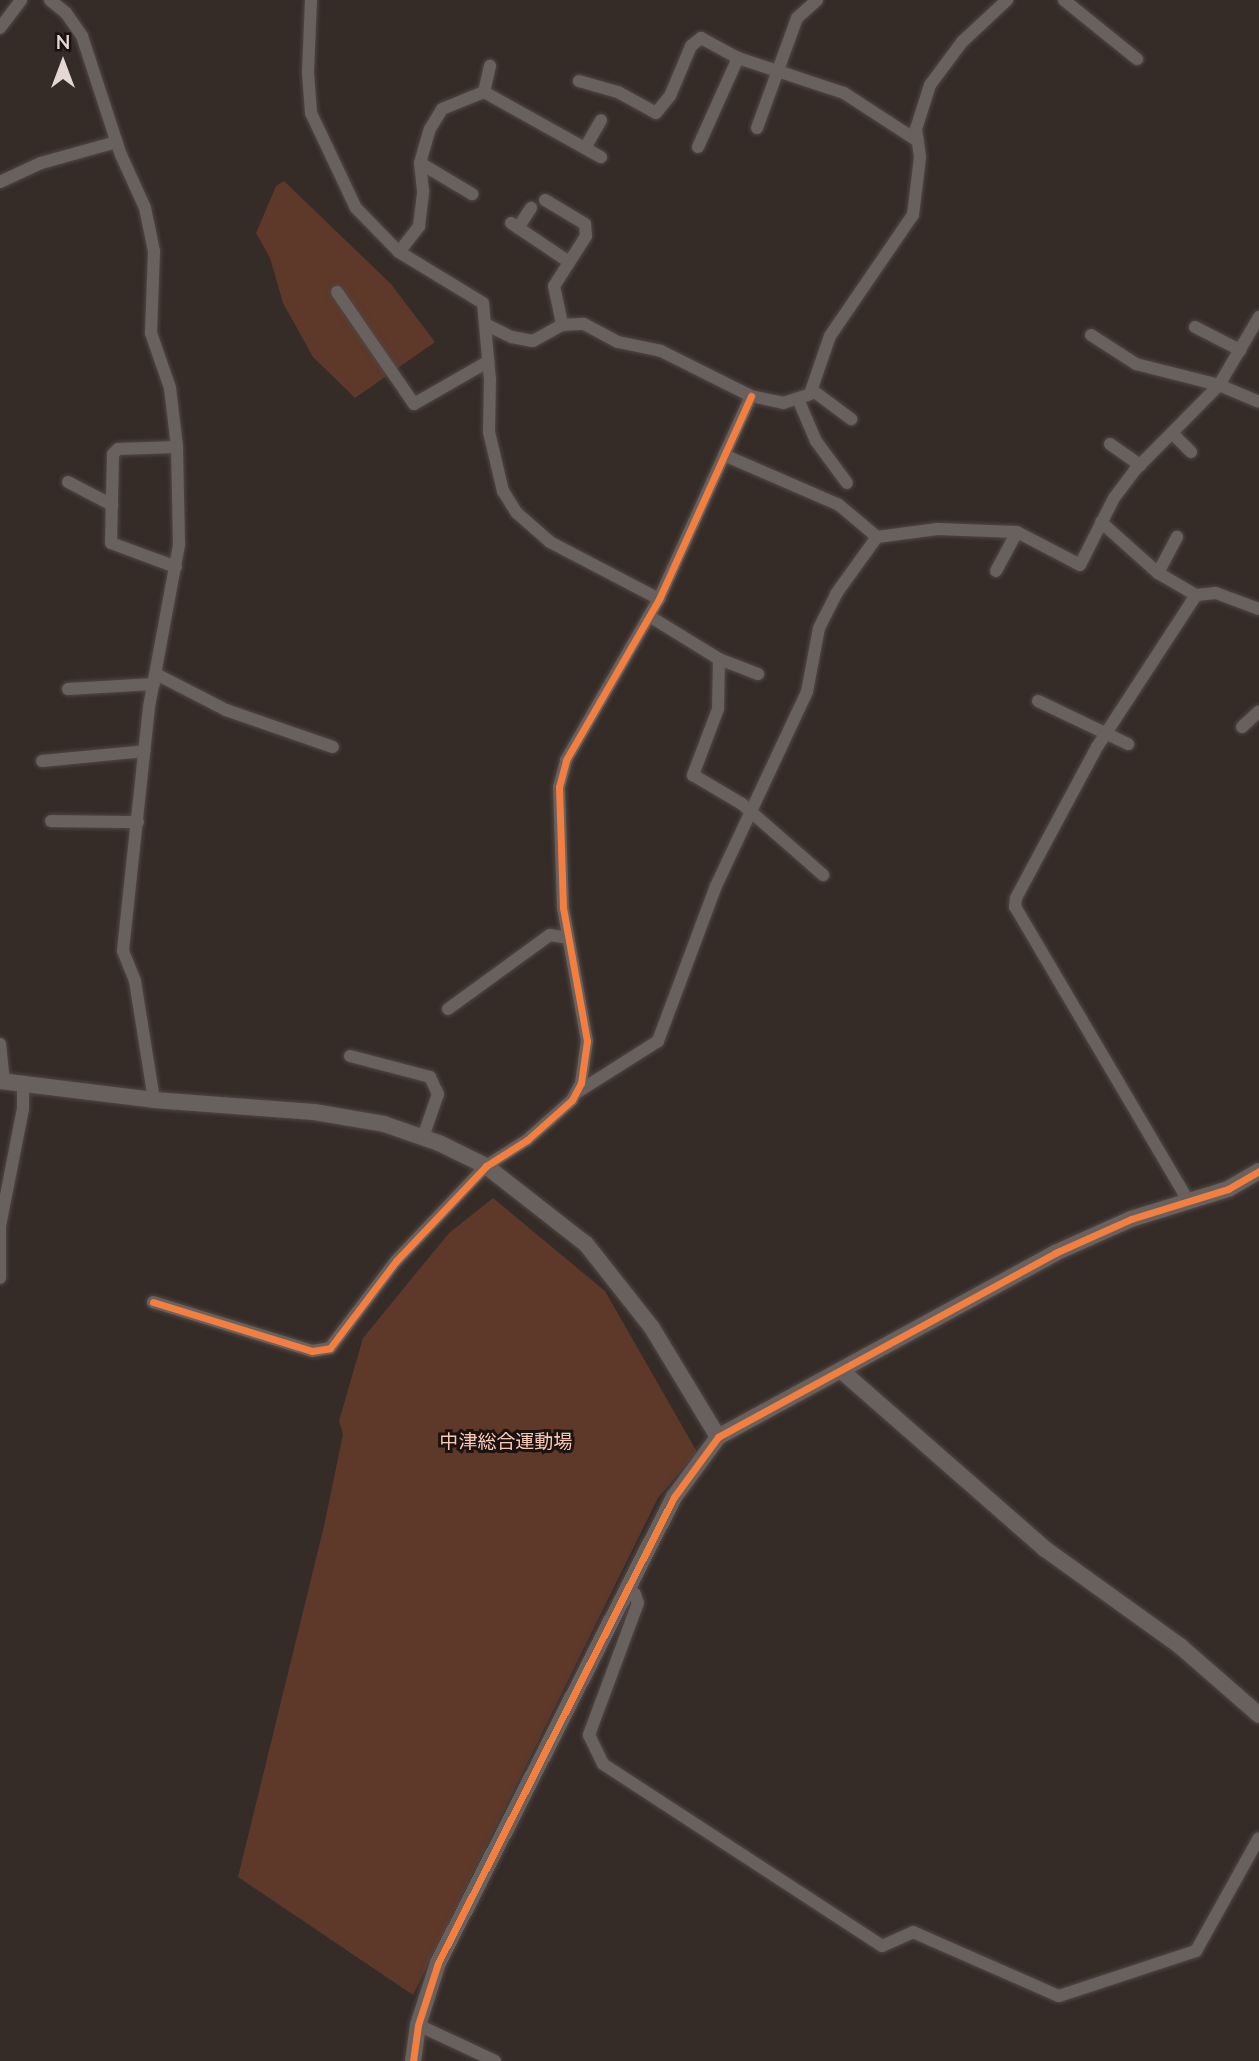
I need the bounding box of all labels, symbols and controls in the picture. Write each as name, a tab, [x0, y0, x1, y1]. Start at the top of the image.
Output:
north arrow	[28, 28, 98, 98]
text: N	[56, 30, 70, 53]
park label: 中津総合運動場	[440, 1430, 572, 1452]

